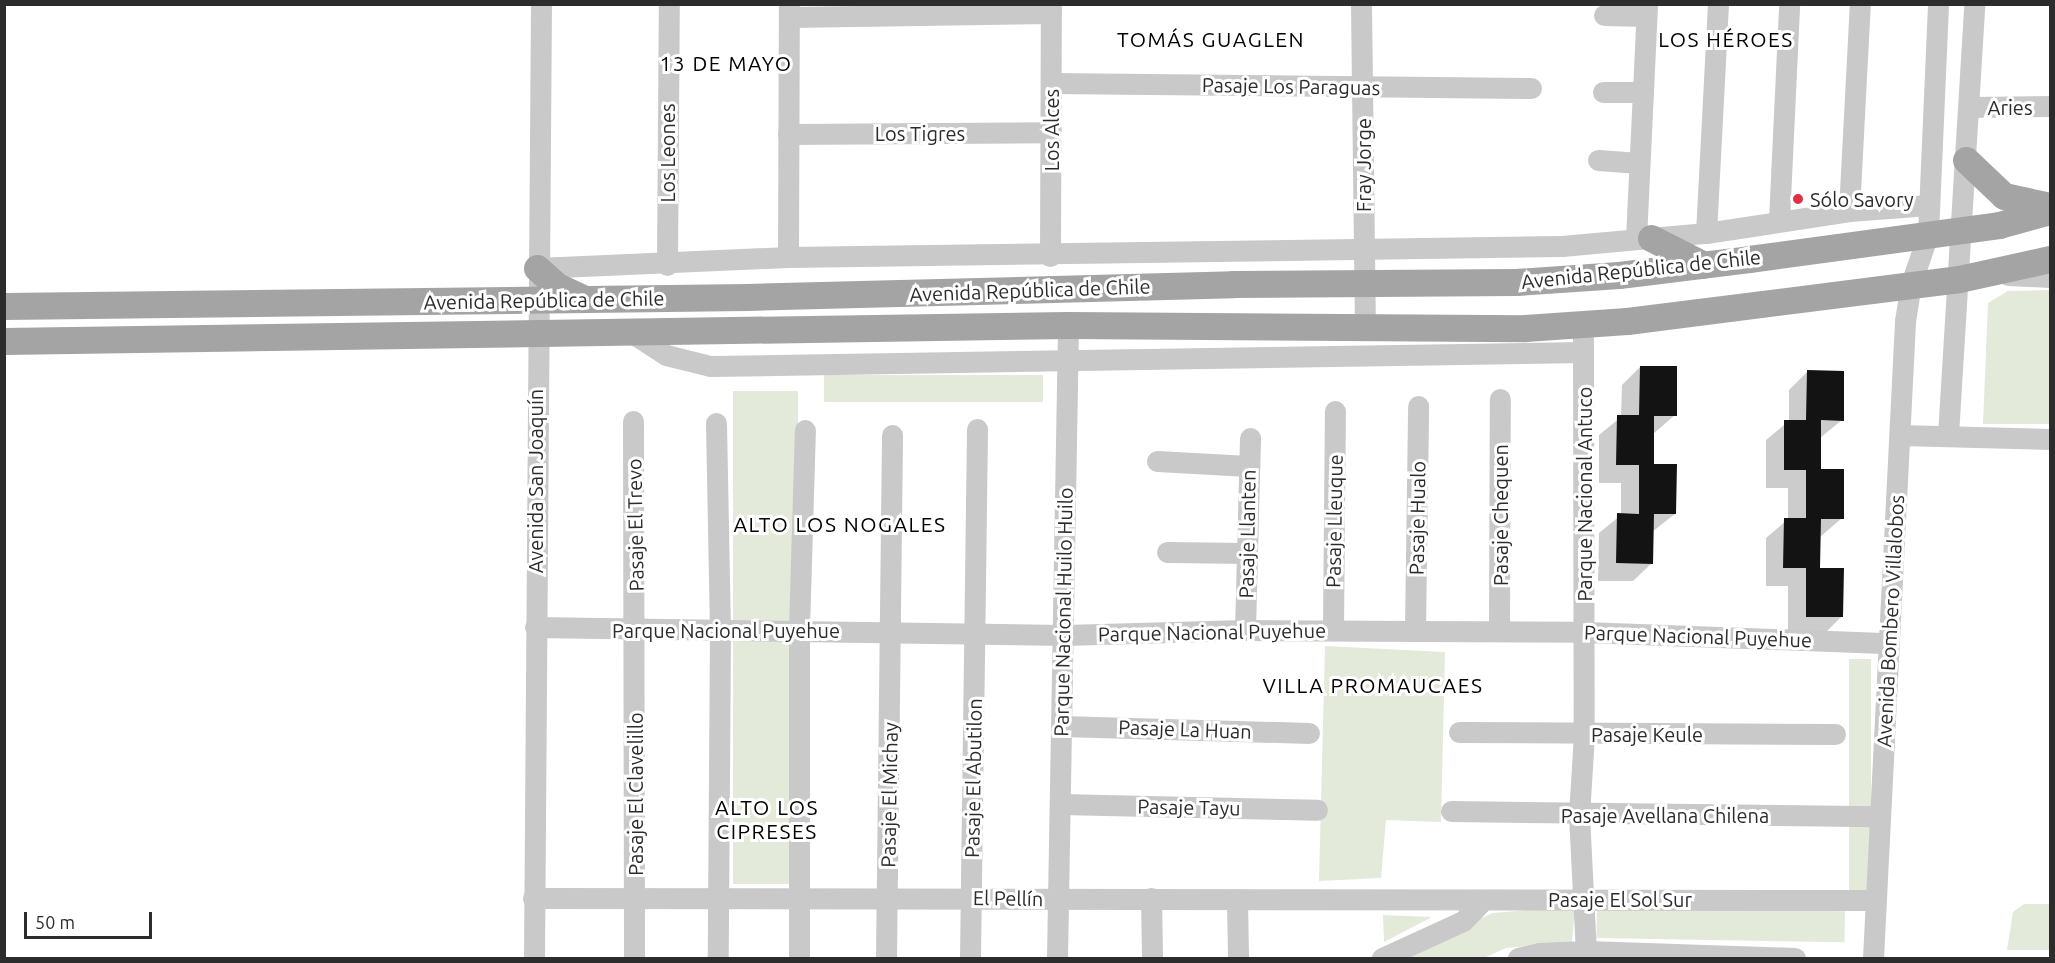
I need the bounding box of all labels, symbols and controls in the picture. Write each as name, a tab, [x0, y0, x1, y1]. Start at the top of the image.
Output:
district label: TOMÁS GUAGLEN	[1117, 26, 1305, 52]
district label: LOS HÉROES	[1658, 26, 1794, 52]
district label: 13 DE MAYO	[659, 50, 793, 76]
street label: Pasaje Los Paraguas	[1202, 72, 1380, 100]
street label: Los Alces	[1039, 89, 1063, 171]
street label: Aries	[1987, 95, 2033, 119]
street label: Los Leones	[655, 103, 679, 203]
street label: Fray Jorge	[1351, 118, 1375, 212]
street label: Los Tigres	[875, 121, 965, 145]
place label: Sólo Savory	[1810, 187, 1914, 211]
marker: Sólo Savory	[1791, 192, 1805, 206]
street label: Avenida República de Chile	[1520, 244, 1762, 294]
street label: Avenida República de Chile	[909, 274, 1151, 306]
street label: Avenida República de Chile	[423, 286, 665, 314]
street label: Parque Nacional Antuco	[1572, 387, 1596, 601]
street label: Avenida San Joaquín	[523, 389, 547, 573]
street label: Pasaje Chequen	[1488, 444, 1512, 586]
street label: Pasaje Lleuque	[1321, 454, 1347, 588]
street label: Pasaje El Trevo	[622, 458, 648, 592]
street label: Pasaje Hualo	[1404, 461, 1430, 575]
street label: Pasaje Llanten	[1234, 469, 1260, 599]
street label: Parque Nacional Huilo Huilo	[1049, 487, 1077, 737]
street label: Avenida Bombero Villalobos	[1871, 494, 1909, 748]
district label: ALTO LOS NOGALES	[733, 511, 947, 537]
street label: Parque Nacional Puyehue	[612, 618, 840, 642]
street label: Parque Nacional Puyehue	[1098, 618, 1326, 646]
street label: Parque Nacional Puyehue	[1584, 620, 1812, 652]
district label: VILLA PROMAUCAES	[1262, 672, 1484, 698]
street label: Pasaje El Abutilon	[960, 698, 986, 858]
street label: Pasaje El Clavelillo	[623, 712, 647, 876]
street label: Pasaje La Huan	[1118, 715, 1252, 743]
street label: Pasaje El Michay	[876, 722, 902, 868]
street label: Pasaje Keule	[1591, 722, 1703, 746]
district label: ALTO LOS CIPRESES	[715, 794, 819, 844]
street label: Pasaje Tayu	[1137, 794, 1241, 820]
street label: Pasaje Avellana Chilena	[1561, 803, 1769, 827]
street label: El Pellín	[973, 885, 1043, 911]
street label: Pasaje El Sol Sur	[1548, 887, 1692, 911]
scale bar	[27, 900, 154, 938]
text: 50 m	[35, 912, 75, 932]

